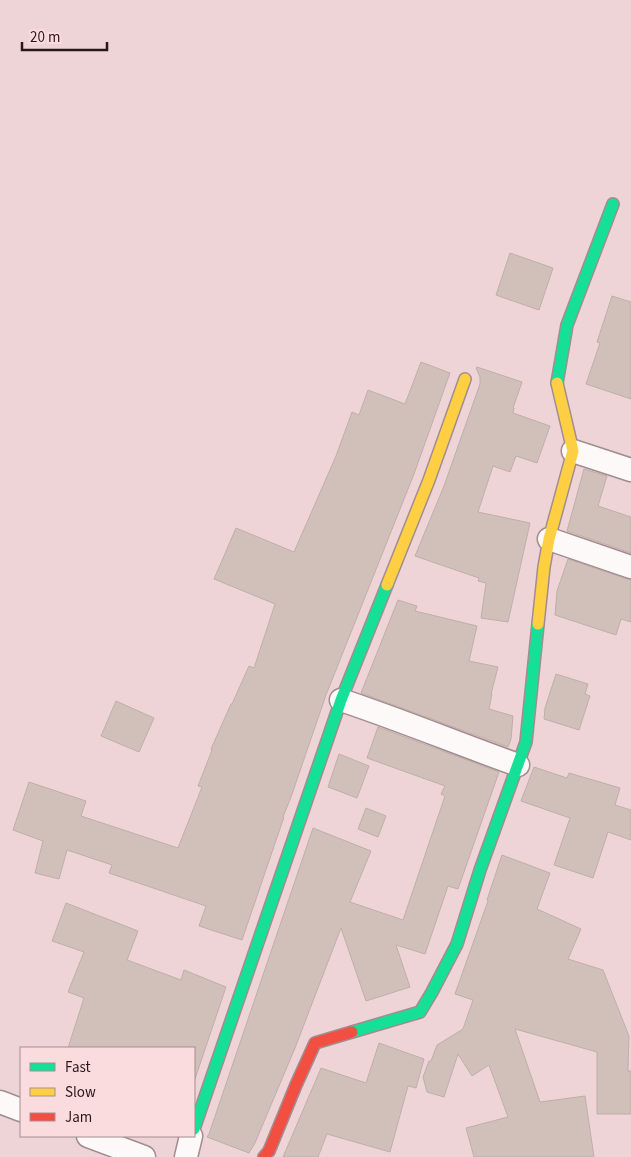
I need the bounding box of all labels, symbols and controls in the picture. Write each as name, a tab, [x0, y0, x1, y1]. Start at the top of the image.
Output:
scale bar	[22, 20, 108, 52]
text: 20 m	[30, 27, 60, 48]
legend	[20, 1047, 195, 1137]
text: Fast	[65, 1057, 91, 1078]
text: Slow	[65, 1082, 96, 1103]
text: Jam	[65, 1107, 92, 1128]

